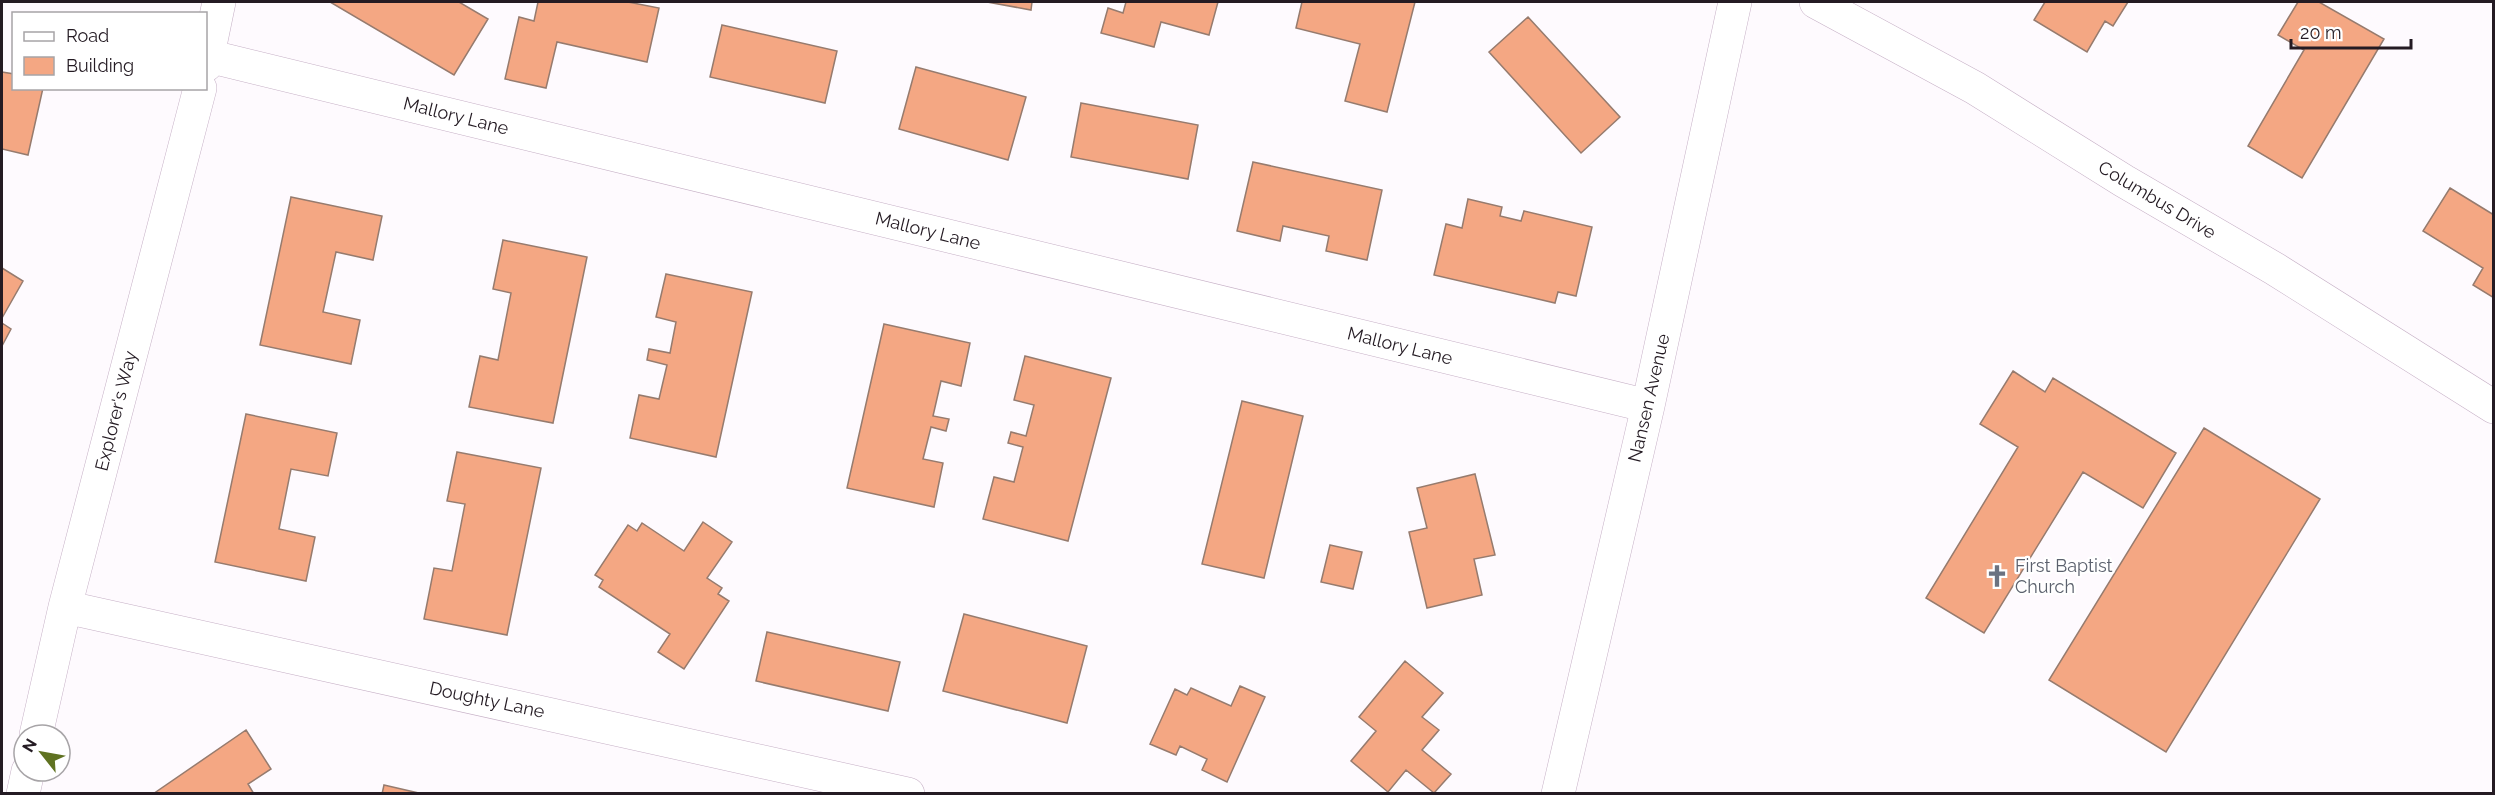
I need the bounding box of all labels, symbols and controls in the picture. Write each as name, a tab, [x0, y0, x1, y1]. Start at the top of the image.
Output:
legend	[12, 12, 207, 90]
scale bar	[2291, 12, 2411, 50]
text: 20 m	[2300, 22, 2342, 43]
text: Road	[66, 25, 109, 46]
text: Building	[66, 55, 134, 76]
street label: Mallory Lane	[401, 92, 511, 139]
street label: Columbus Drive	[2095, 156, 2220, 243]
street label: Mallory Lane	[873, 207, 983, 254]
street label: Mallory Lane	[1345, 322, 1455, 369]
street label: Nansen Avenue	[1624, 331, 1674, 464]
street label: Explorer's Way	[90, 349, 141, 473]
place label: First Baptist Church	[2015, 555, 2113, 597]
church icon: First Baptist Church	[1984, 563, 2010, 589]
street label: Doughty Lane	[428, 677, 547, 722]
north arrow	[12, 723, 72, 783]
text: N	[18, 735, 41, 756]

